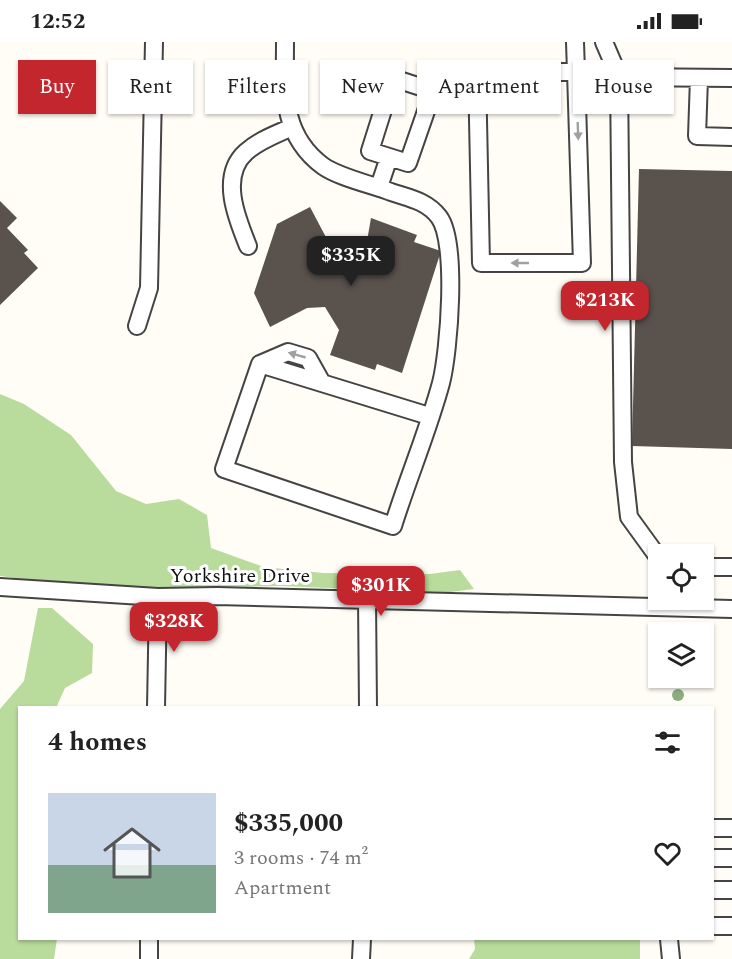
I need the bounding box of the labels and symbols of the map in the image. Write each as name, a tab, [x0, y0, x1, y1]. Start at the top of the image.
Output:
one-way arrow	[573, 121, 583, 140]
pin: $335K	[309, 236, 393, 287]
one-way arrow	[510, 258, 529, 268]
pin: $213K	[563, 281, 647, 332]
one-way arrow	[288, 350, 306, 359]
street label: Yorkshire Drive	[170, 561, 310, 591]
pin: $301K	[339, 566, 423, 617]
pin: $328K	[132, 602, 216, 653]

